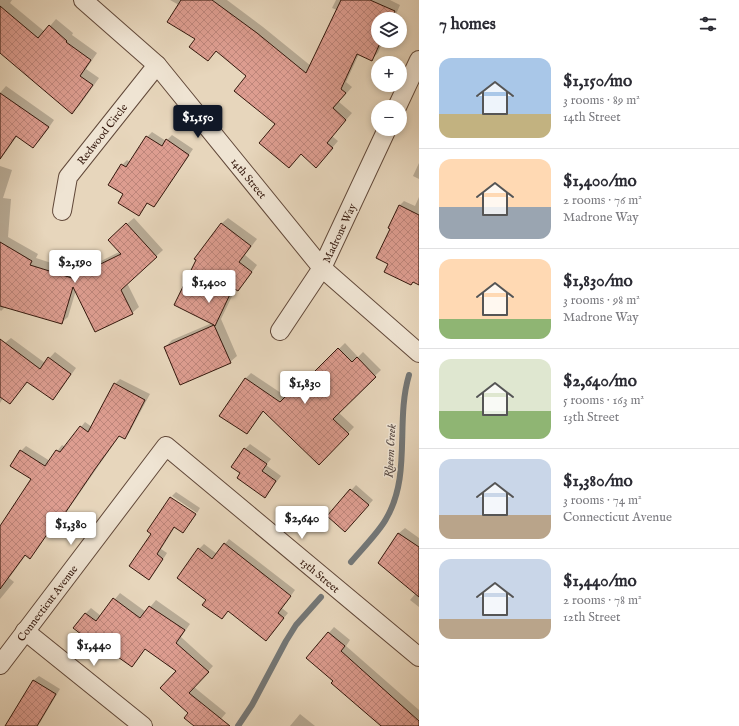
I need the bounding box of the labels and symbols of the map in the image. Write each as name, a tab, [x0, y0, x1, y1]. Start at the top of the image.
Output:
street label: Redwood Circle	[75, 101, 131, 168]
pin: $1,150	[165, 105, 231, 139]
street label: 14th Street	[227, 155, 269, 202]
street label: Madrone Way	[320, 201, 360, 265]
pin: $2,190	[42, 250, 108, 284]
pin: $1,400	[176, 270, 242, 304]
pin: $1,830	[272, 371, 338, 405]
water label: Rheem Creek	[382, 423, 399, 479]
pin: $2,640	[269, 506, 335, 540]
pin: $1,380	[38, 512, 104, 546]
street label: 13th Street	[297, 555, 342, 597]
street label: Connecticut Avenue	[14, 563, 81, 645]
pin: $1,440	[61, 633, 127, 667]

